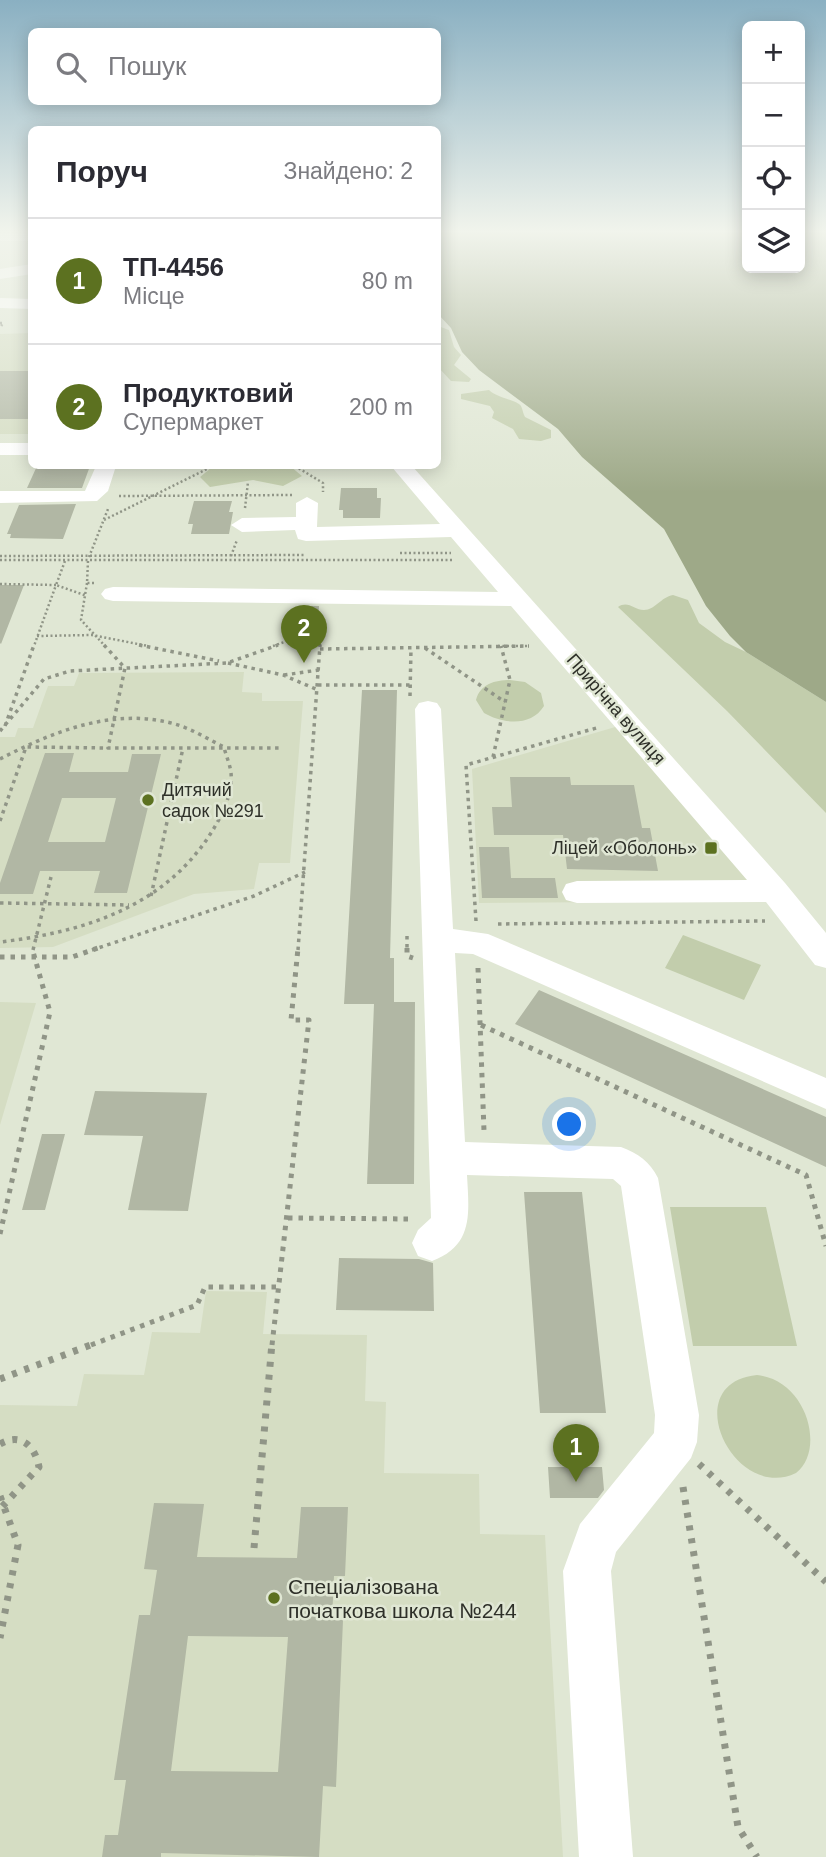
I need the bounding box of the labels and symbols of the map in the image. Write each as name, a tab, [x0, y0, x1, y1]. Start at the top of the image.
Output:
pin: 2	[281, 605, 327, 663]
street label: Прирічна вулиця	[563, 650, 669, 768]
place label: Дитячий садок №291	[162, 780, 264, 821]
marker: Дитячий садок №291	[140, 792, 156, 808]
place label: Ліцей «Оболонь»	[552, 838, 697, 858]
marker: Ліцей «Оболонь»	[703, 840, 719, 856]
your location	[552, 1107, 586, 1141]
pin: 1	[553, 1424, 599, 1482]
place label: Спеціалізована початкова школа №244	[288, 1575, 517, 1622]
marker: Спеціалізована початкова школа №244	[266, 1590, 282, 1606]

